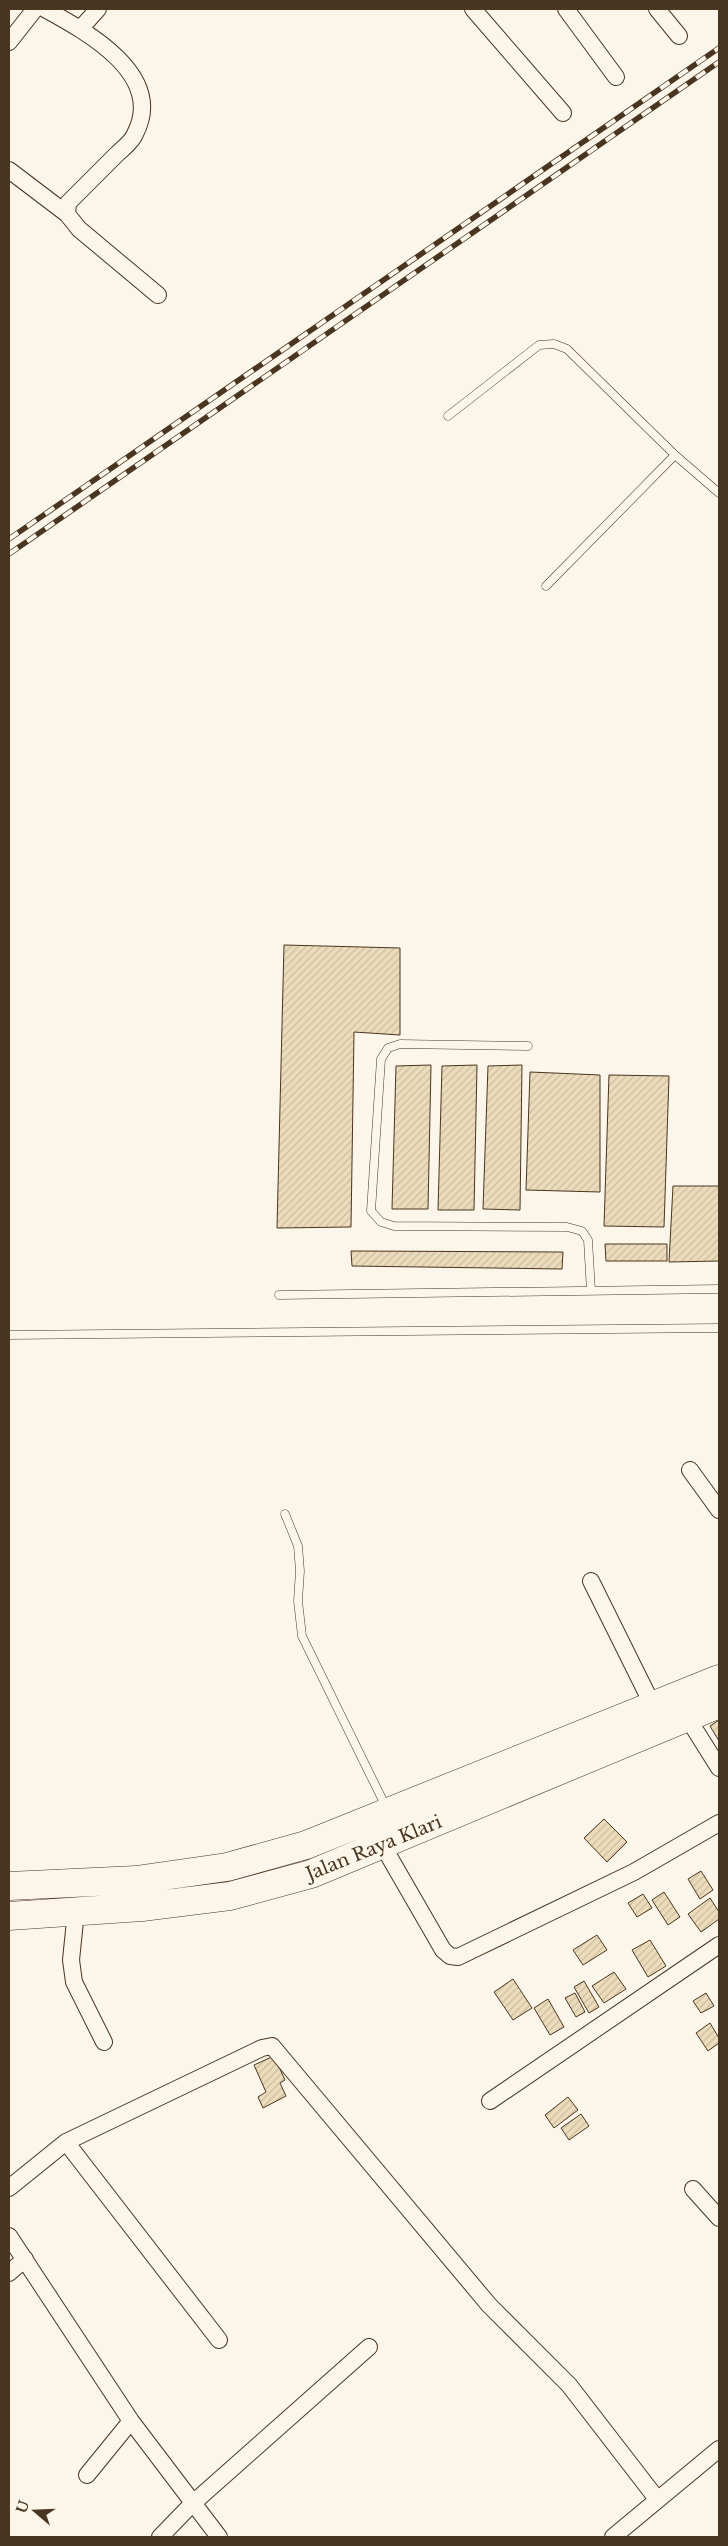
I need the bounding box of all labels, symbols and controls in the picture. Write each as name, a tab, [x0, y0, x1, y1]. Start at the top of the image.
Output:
street label: Jalan Raya Klari	[301, 1811, 445, 1886]
north arrow	[10, 2486, 60, 2536]
text: U	[12, 2497, 33, 2516]

